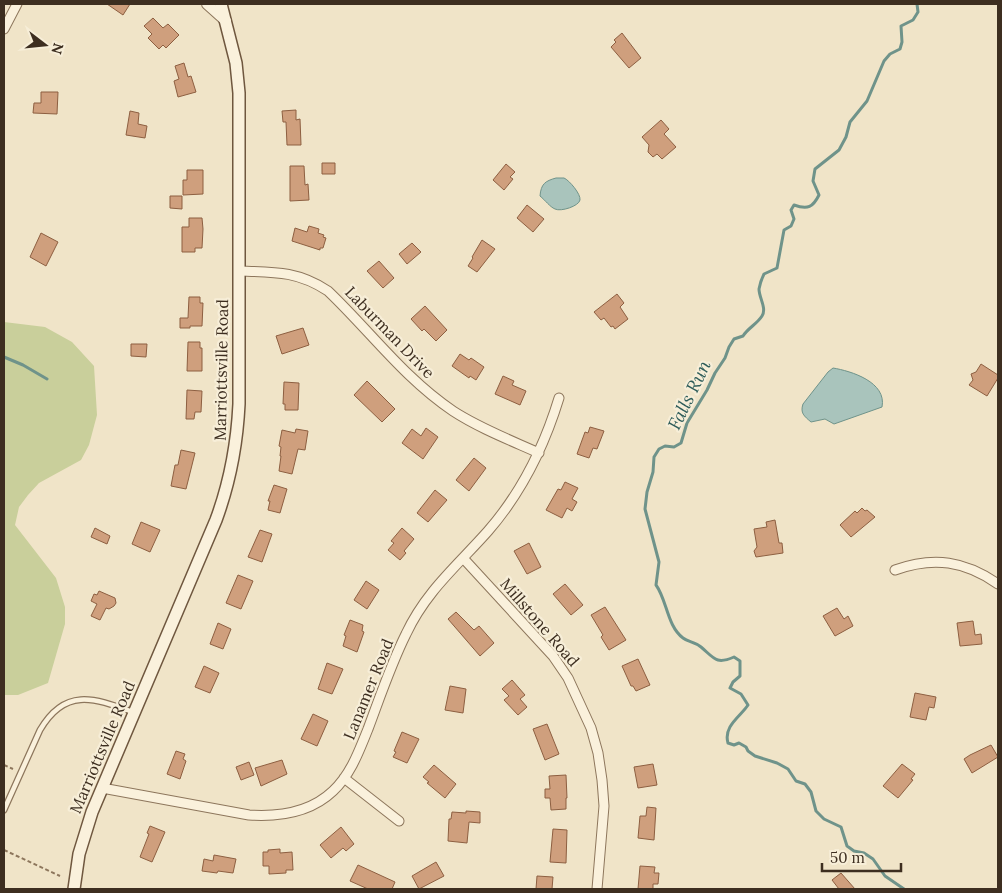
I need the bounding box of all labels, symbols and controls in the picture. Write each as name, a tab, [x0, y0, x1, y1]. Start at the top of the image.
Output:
north arrow	[20, 20, 70, 70]
text: N	[47, 41, 68, 56]
street label: Laburman Drive	[341, 282, 439, 382]
street label: Marriottsville Road	[210, 298, 232, 441]
water label: Falls Run	[662, 356, 716, 434]
street label: Millstone Road	[496, 574, 584, 671]
street label: Lanamer Road	[339, 635, 397, 742]
street label: Marriottsville Road	[65, 677, 139, 816]
scale bar	[822, 840, 901, 872]
text: 50 m	[830, 848, 865, 867]

